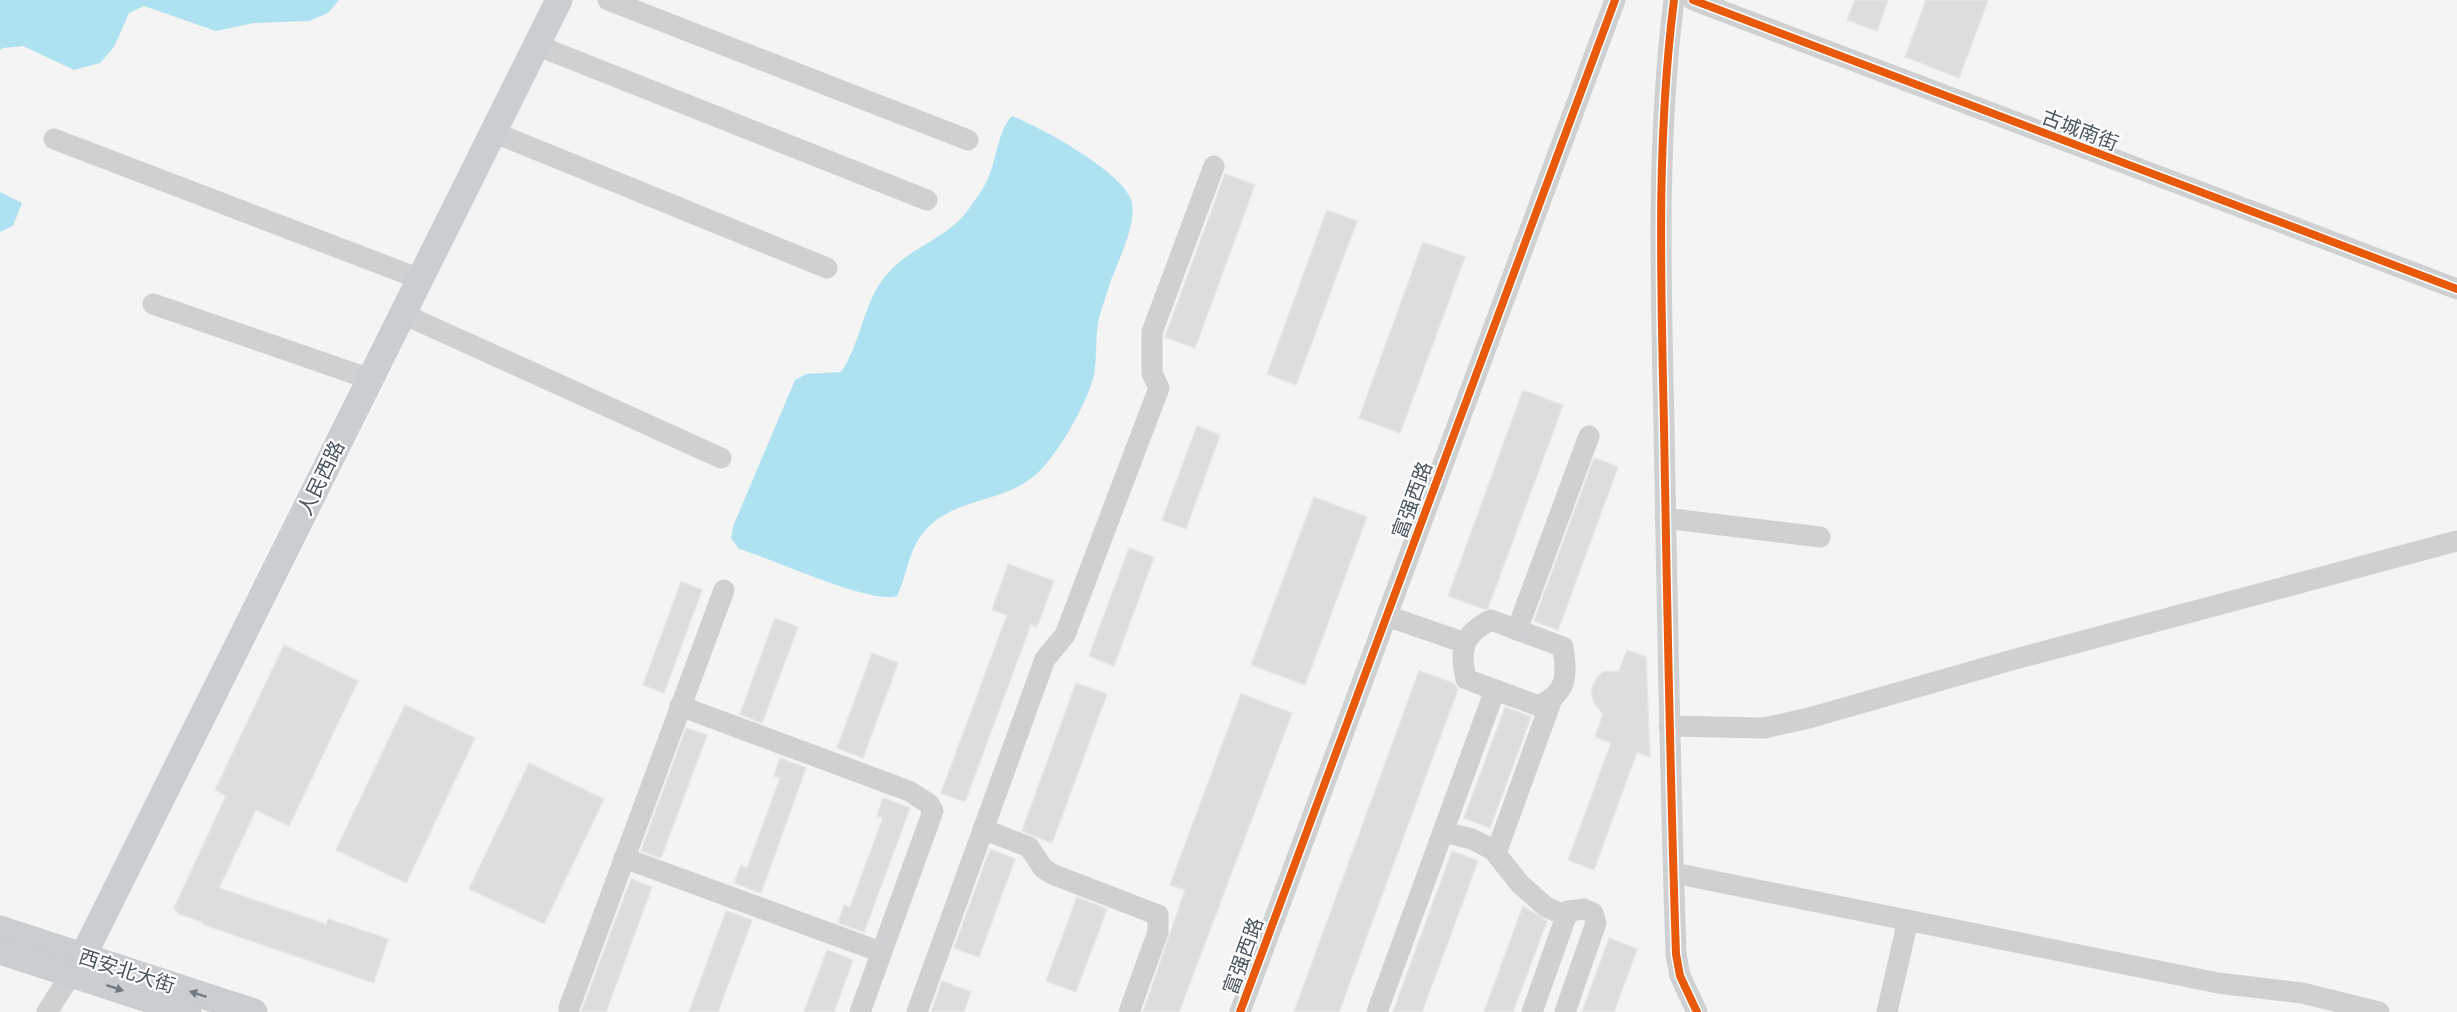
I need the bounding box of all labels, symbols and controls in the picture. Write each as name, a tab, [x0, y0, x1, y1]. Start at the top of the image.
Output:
street label: 古城南街	[2038, 104, 2122, 156]
street label: 人民西路	[293, 437, 349, 519]
street label: 富强西路	[1387, 458, 1437, 542]
street label: 富强西路	[1218, 914, 1268, 998]
street label: 西安北大街	[76, 944, 178, 998]
one-way arrow	[107, 984, 125, 994]
one-way arrow	[189, 989, 207, 998]

